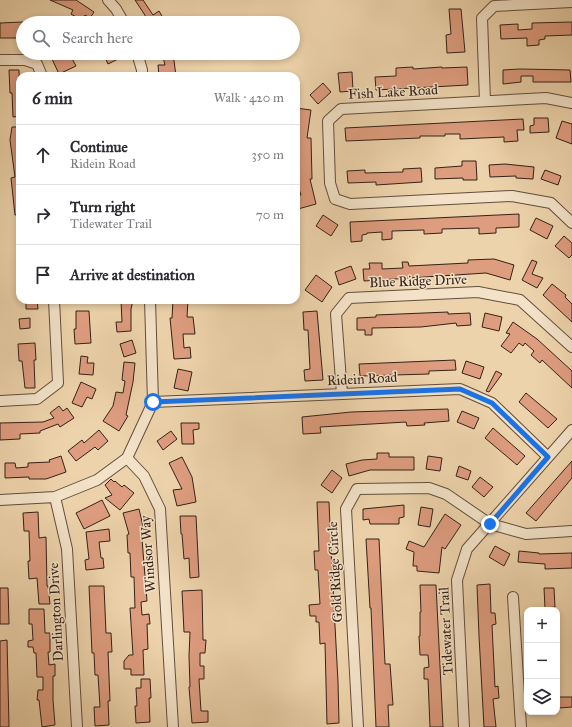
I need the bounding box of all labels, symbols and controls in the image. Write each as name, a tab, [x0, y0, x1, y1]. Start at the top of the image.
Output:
search box	[16, 16, 300, 60]
icon: search	[30, 27, 52, 49]
text: Search here	[62, 29, 133, 47]
street label: Fish Lake Road	[347, 81, 439, 103]
text: 6 min	[32, 88, 73, 109]
text: Walk · 420 m	[214, 90, 284, 106]
text: Continue	[70, 138, 128, 156]
icon: ahead	[32, 144, 54, 166]
text: 350 m	[251, 147, 284, 163]
text: Ridein Road	[70, 156, 136, 172]
text: Turn right	[70, 198, 135, 216]
icon: right	[32, 204, 54, 226]
text: 70 m	[256, 207, 284, 223]
text: Tidewater Trail	[70, 216, 152, 232]
icon: arrive	[32, 264, 54, 286]
text: Arrive at destination	[70, 266, 195, 284]
street label: Blue Ridge Drive	[369, 271, 467, 291]
street label: Ridein Road	[326, 369, 398, 389]
route start	[144, 393, 162, 411]
street label: Windsor Way	[137, 514, 159, 593]
route end	[481, 515, 499, 533]
street label: Gold Ridge Circle	[324, 521, 346, 623]
street label: Darlington Drive	[45, 562, 67, 662]
street label: Tidewater Trail	[435, 586, 457, 676]
map controls	[524, 607, 560, 715]
button: +	[524, 607, 560, 643]
button: −	[524, 643, 560, 679]
button: layers	[524, 679, 560, 715]

